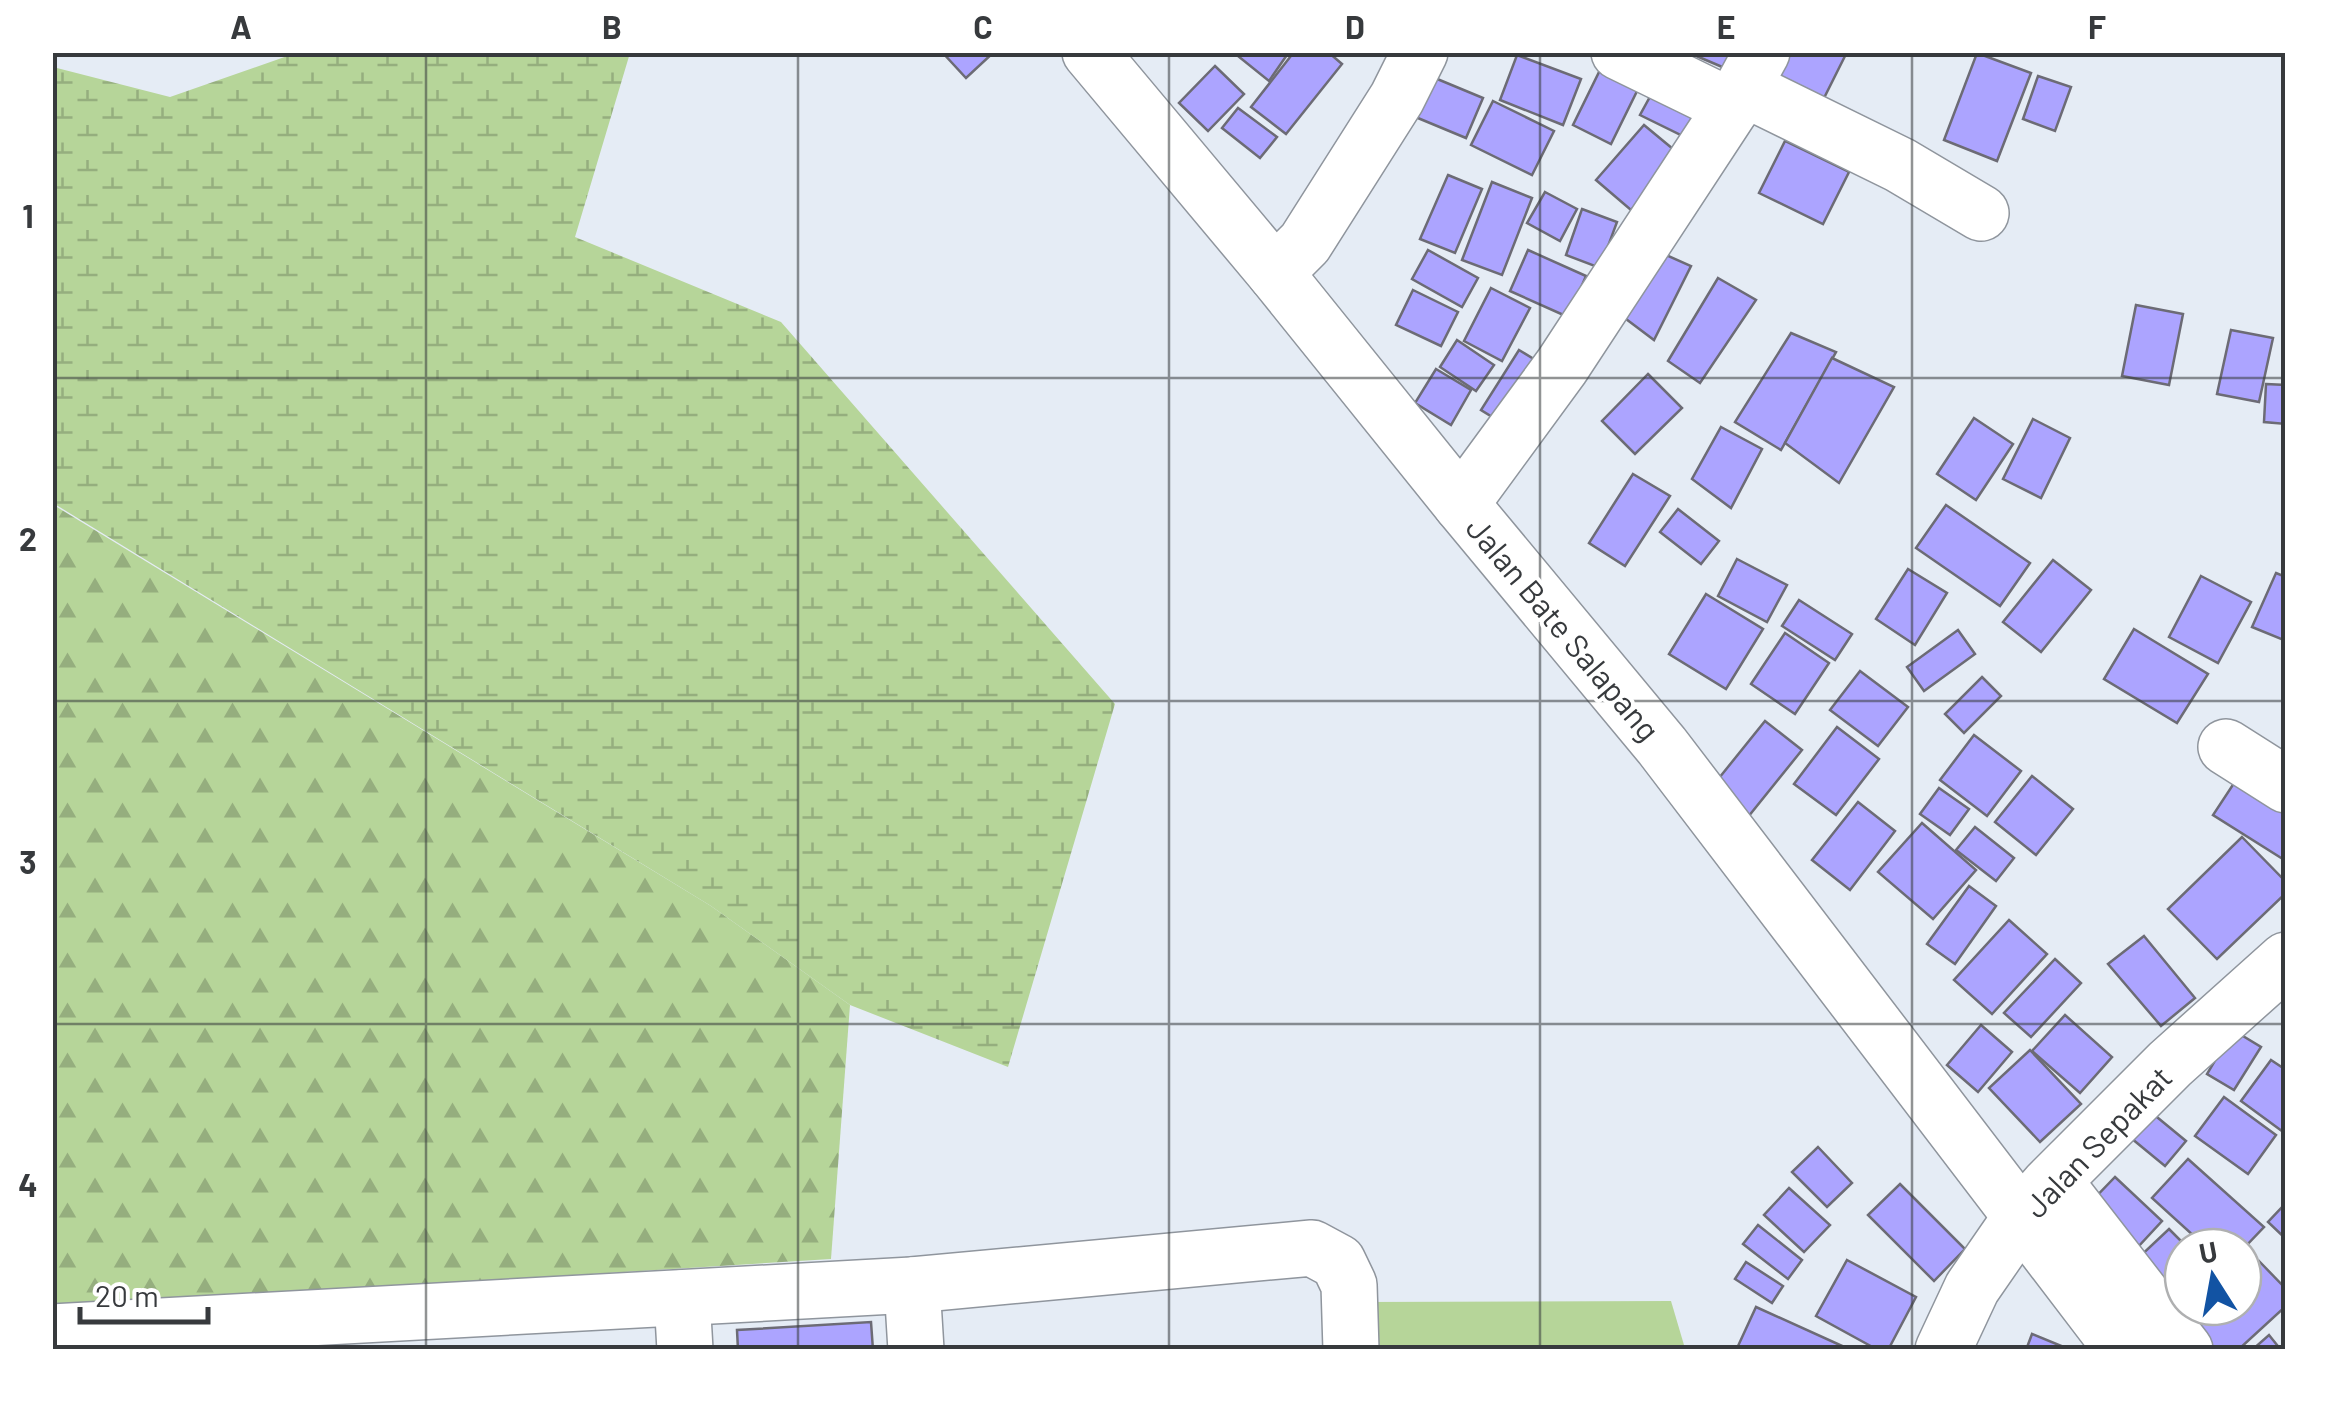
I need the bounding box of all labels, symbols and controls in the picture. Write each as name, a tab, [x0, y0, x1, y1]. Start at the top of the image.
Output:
text: A	[230, 7, 252, 45]
text: B	[602, 7, 622, 45]
text: C	[973, 7, 993, 45]
text: D	[1345, 7, 1365, 45]
text: E	[1717, 7, 1735, 45]
text: F	[2088, 7, 2106, 45]
text: 1	[22, 196, 34, 234]
street label: Jalan Bate Salapang	[1459, 509, 1669, 747]
text: 2	[19, 519, 37, 557]
text: 3	[19, 842, 37, 880]
street label: Jalan Sepakat	[2015, 1057, 2179, 1225]
text: 4	[18, 1165, 38, 1203]
north arrow	[2163, 1227, 2263, 1327]
text: U	[2196, 1233, 2220, 1270]
scale bar	[80, 1262, 208, 1324]
text: 20 m	[95, 1277, 159, 1313]

